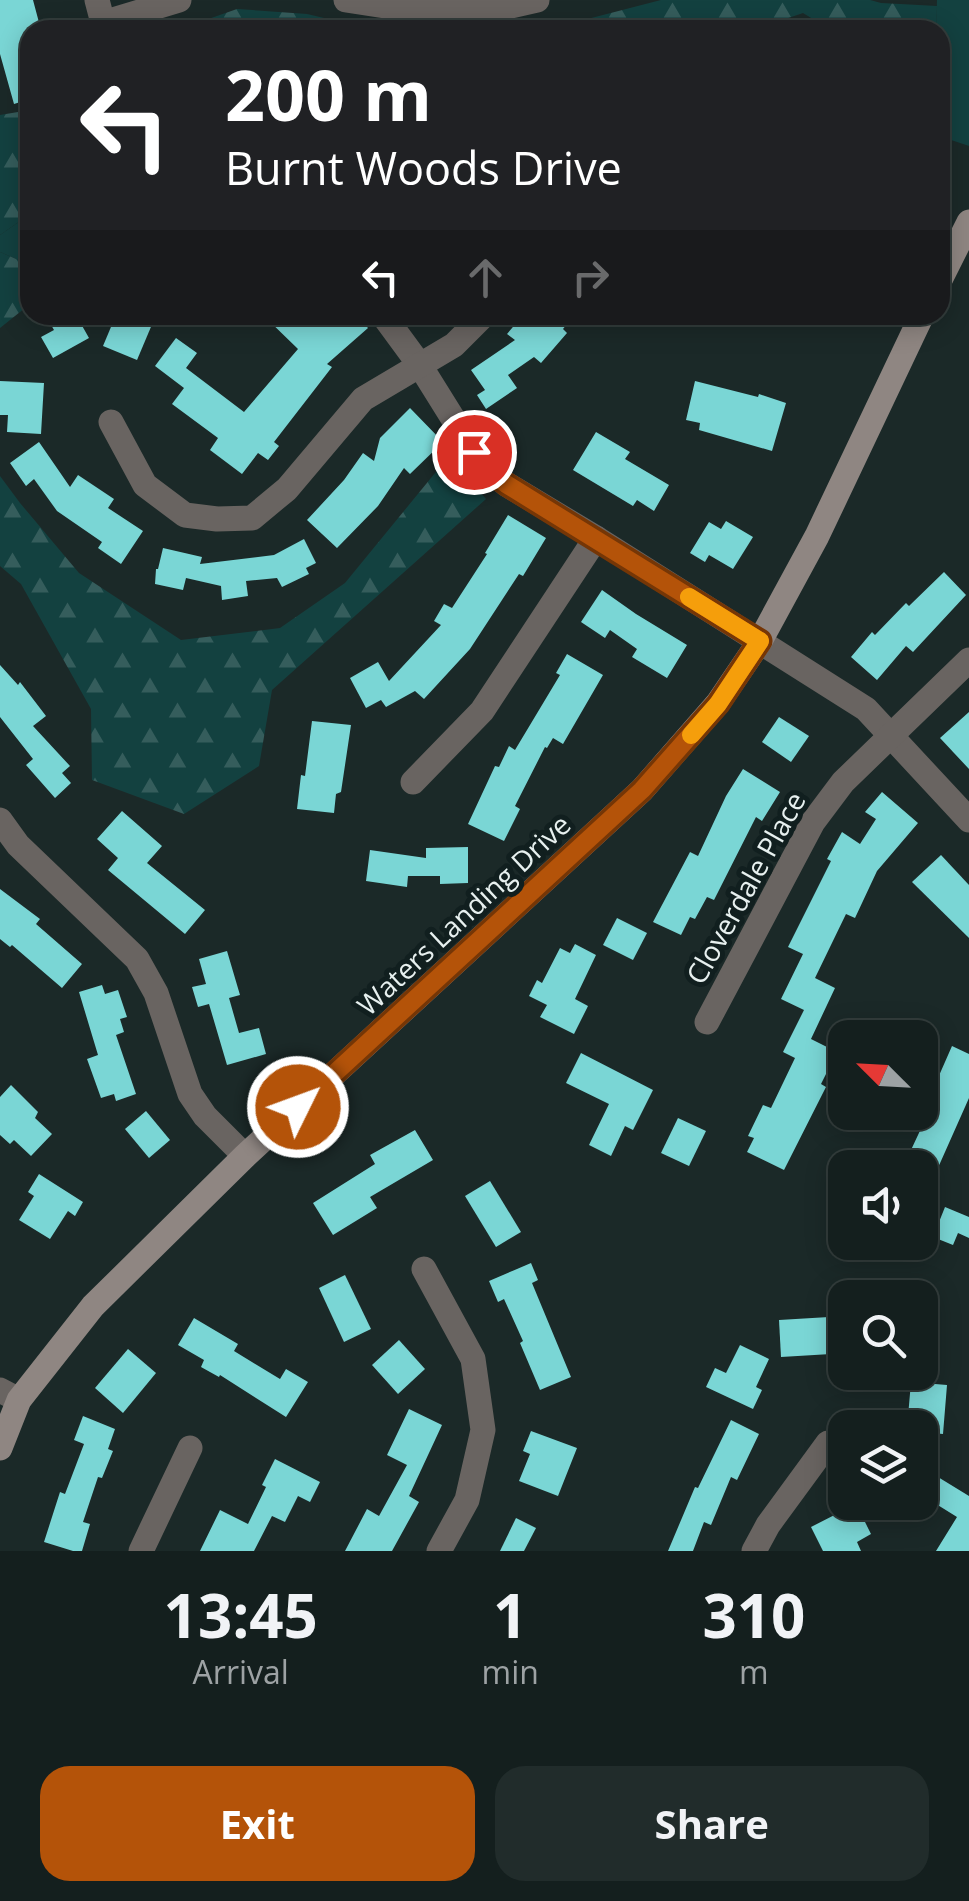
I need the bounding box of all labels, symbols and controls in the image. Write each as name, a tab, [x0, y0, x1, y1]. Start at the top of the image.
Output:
text: 200 m	[225, 46, 432, 142]
icon: left	[60, 60, 190, 190]
text: Burnt Woods Drive	[225, 137, 622, 198]
icon: left	[353, 250, 408, 305]
icon: ahead	[458, 250, 513, 305]
icon: right	[563, 250, 618, 305]
pin	[432, 410, 517, 495]
icon: arrive	[447, 425, 502, 480]
street label: Cloverdale Place	[677, 785, 814, 990]
street label: Waters Landing Drive	[348, 805, 578, 1023]
north arrow	[828, 1020, 938, 1130]
map controls	[828, 1020, 938, 1520]
position arrow	[246, 1055, 350, 1159]
button: sound	[828, 1150, 938, 1260]
button: search	[828, 1280, 938, 1390]
button: layers	[828, 1410, 938, 1520]
text: 13:45	[164, 1574, 318, 1656]
text: 1	[493, 1574, 527, 1656]
text: 310	[702, 1574, 805, 1656]
text: Arrival	[193, 1650, 289, 1693]
text: min	[482, 1650, 539, 1693]
text: m	[739, 1650, 769, 1693]
button: Exit	[40, 1766, 475, 1881]
button: Share	[495, 1766, 929, 1881]

